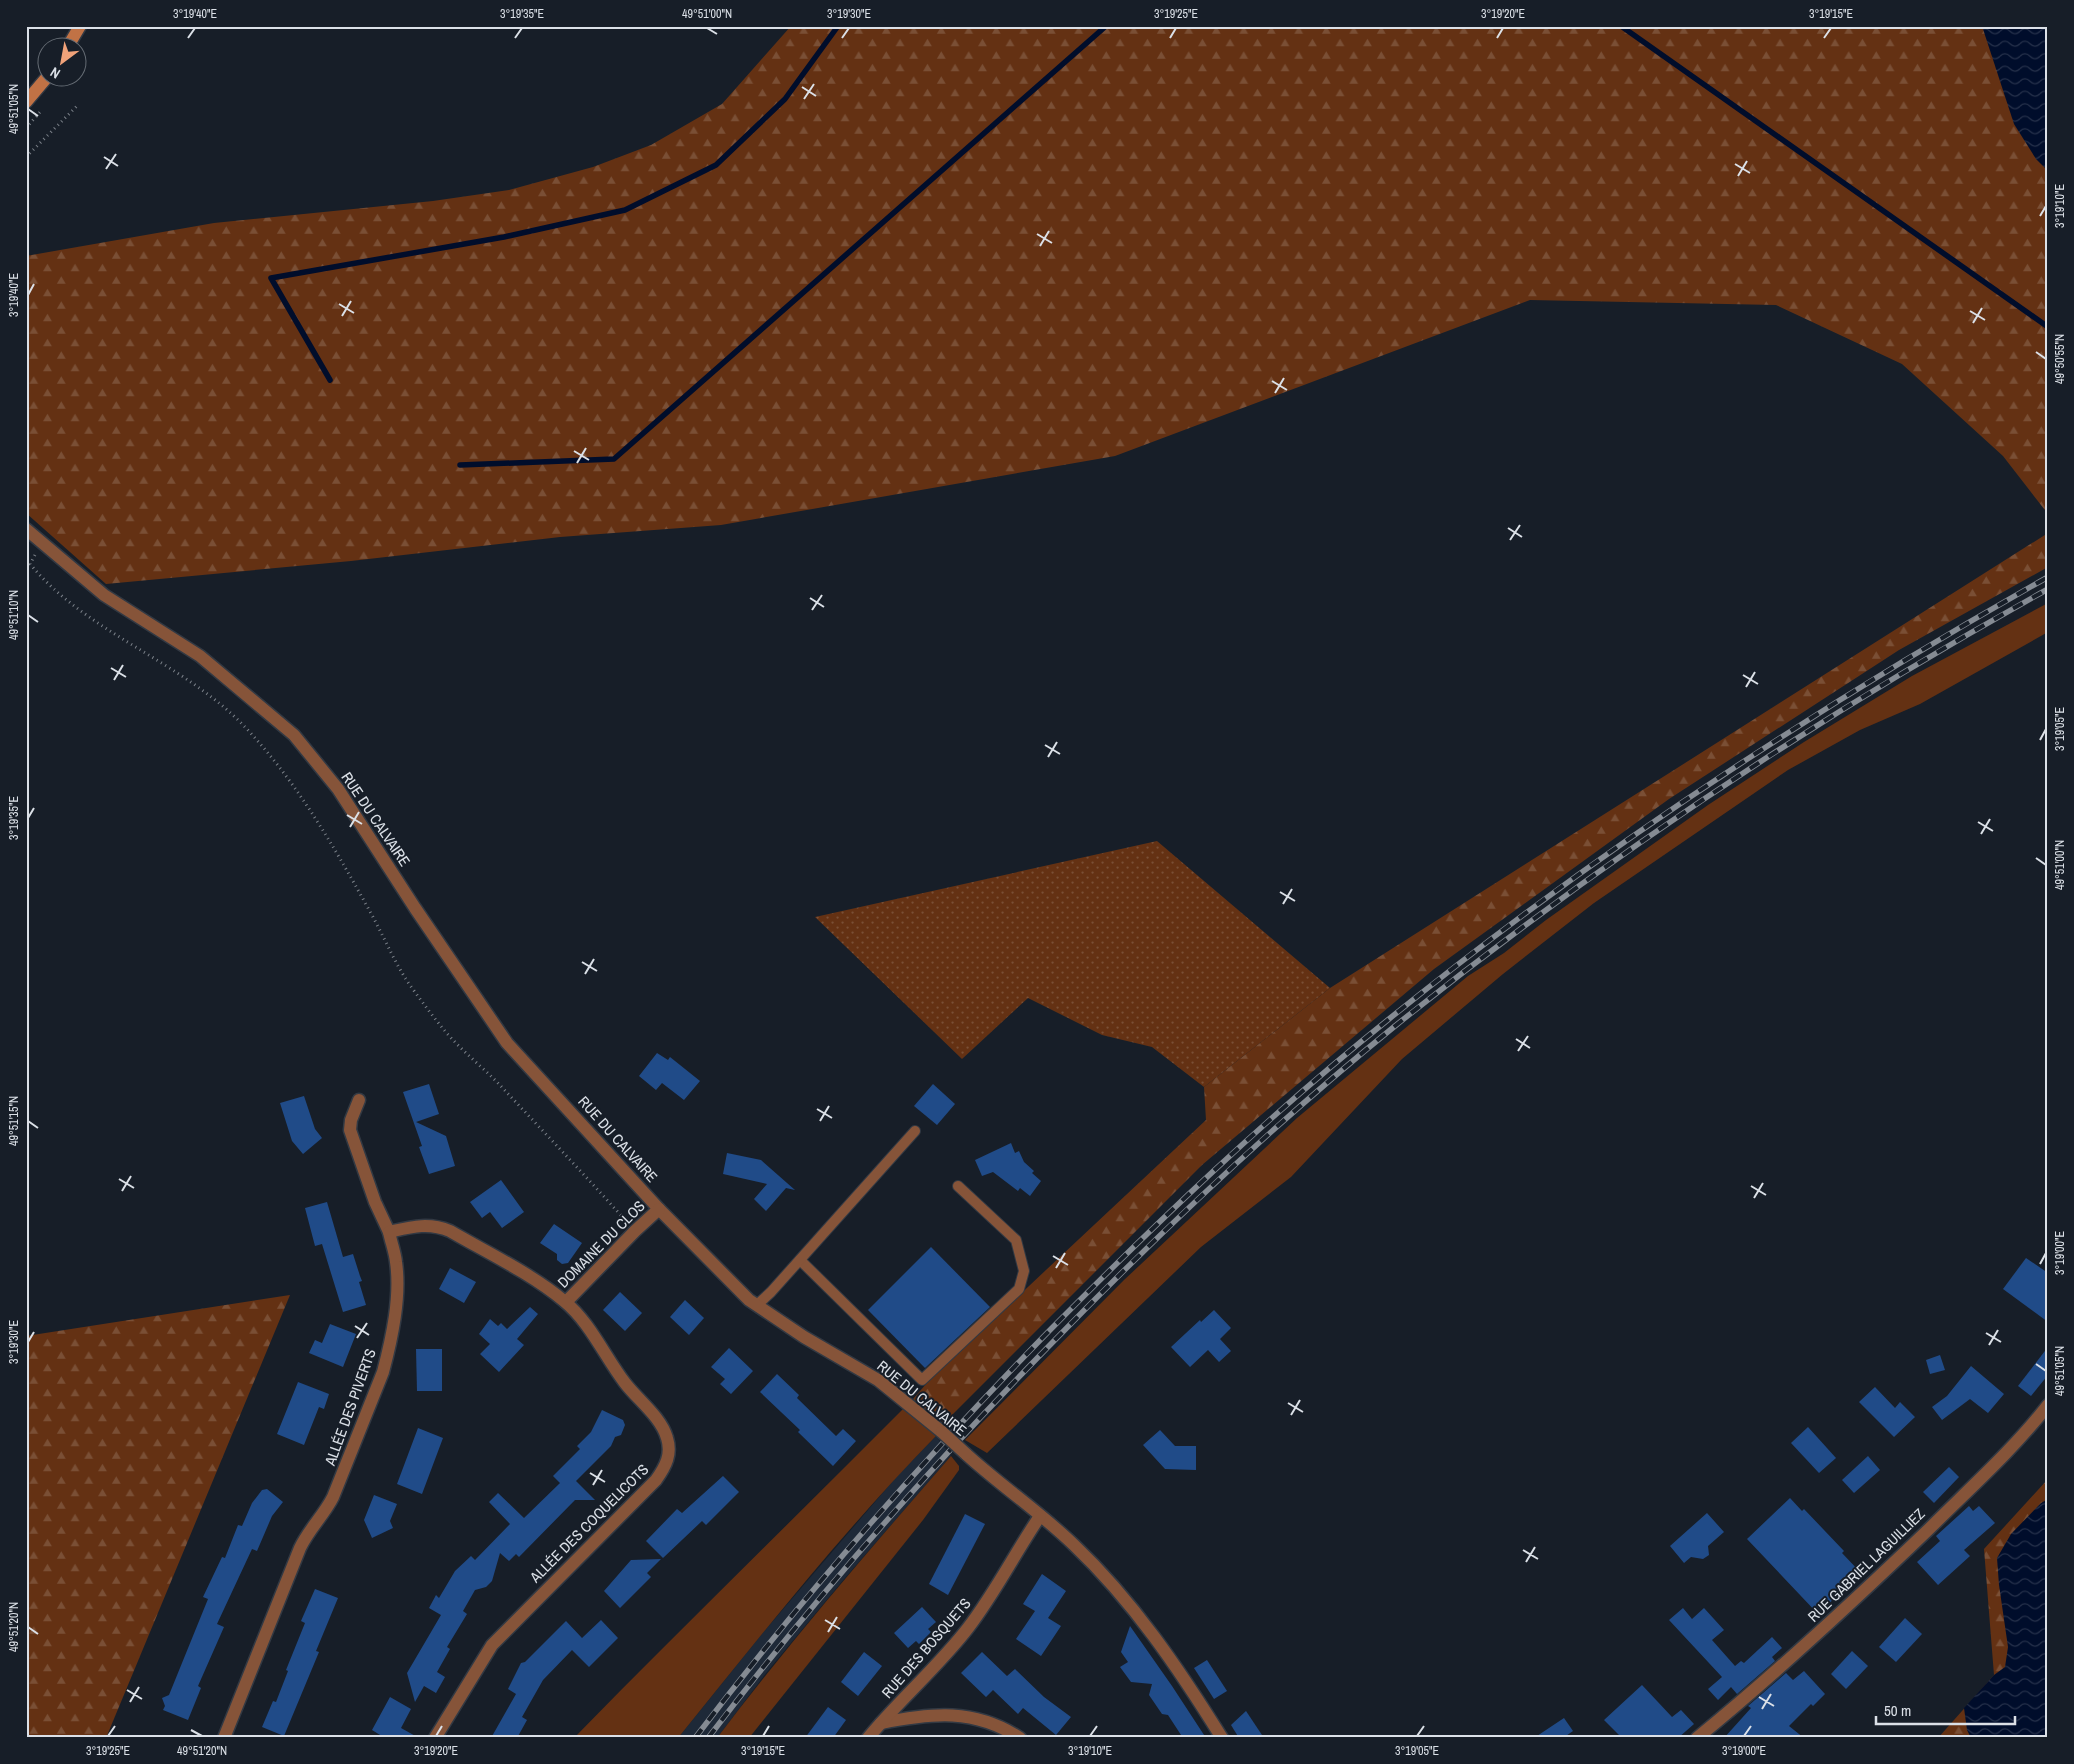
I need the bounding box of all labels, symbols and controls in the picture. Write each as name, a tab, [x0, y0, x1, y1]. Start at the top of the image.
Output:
text: 3°19'40"E	[173, 6, 217, 22]
text: 3°19'35"E	[500, 6, 544, 22]
text: 49°51'00"N	[682, 6, 732, 22]
text: 3°19'30"E	[827, 6, 871, 22]
text: 3°19'25"E	[1154, 6, 1198, 22]
text: 3°19'20"E	[1481, 6, 1525, 22]
text: 3°19'15"E	[1809, 6, 1853, 22]
north arrow	[38, 38, 88, 88]
text: N	[47, 63, 63, 83]
text: 49°51'05"N	[6, 84, 22, 134]
text: 3°19'10"E	[2052, 184, 2068, 228]
text: 3°19'40"E	[6, 273, 22, 317]
text: 49°50'55"N	[2052, 334, 2068, 384]
text: 49°51'10"N	[6, 590, 22, 640]
text: 3°19'05"E	[2052, 707, 2068, 751]
street label: RUE DU CALVAIRE	[337, 768, 415, 870]
text: 3°19'35"E	[6, 796, 22, 840]
text: 49°51'00"N	[2052, 840, 2068, 890]
street label: RUE DU CALVAIRE	[574, 1091, 662, 1187]
text: 49°51'15"N	[6, 1096, 22, 1146]
street label: DOMAINE DU CLOS	[553, 1196, 649, 1292]
text: 3°19'00"E	[2052, 1231, 2068, 1275]
text: 3°19'30"E	[6, 1320, 22, 1364]
street label: ALLÉE DES PIVERTS	[319, 1346, 381, 1469]
text: 49°51'05"N	[2052, 1346, 2068, 1396]
street label: RUE DU CALVAIRE	[873, 1355, 971, 1441]
street label: ALLÉE DES COQUELICOTS	[524, 1459, 653, 1588]
street label: RUE GABRIEL LAGUILLIEZ	[1803, 1503, 1930, 1627]
street label: RUE DES BOSQUETS	[877, 1593, 975, 1703]
text: 49°51'20"N	[6, 1602, 22, 1652]
scale bar	[1876, 1694, 2015, 1726]
text: 50 m	[1884, 1700, 1911, 1721]
text: 3°19'25"E	[86, 1743, 130, 1759]
text: 49°51'20"N	[177, 1743, 227, 1759]
text: 3°19'20"E	[414, 1743, 458, 1759]
text: 3°19'15"E	[741, 1743, 785, 1759]
text: 3°19'10"E	[1068, 1743, 1112, 1759]
text: 3°19'05"E	[1395, 1743, 1439, 1759]
text: 3°19'00"E	[1722, 1743, 1766, 1759]

